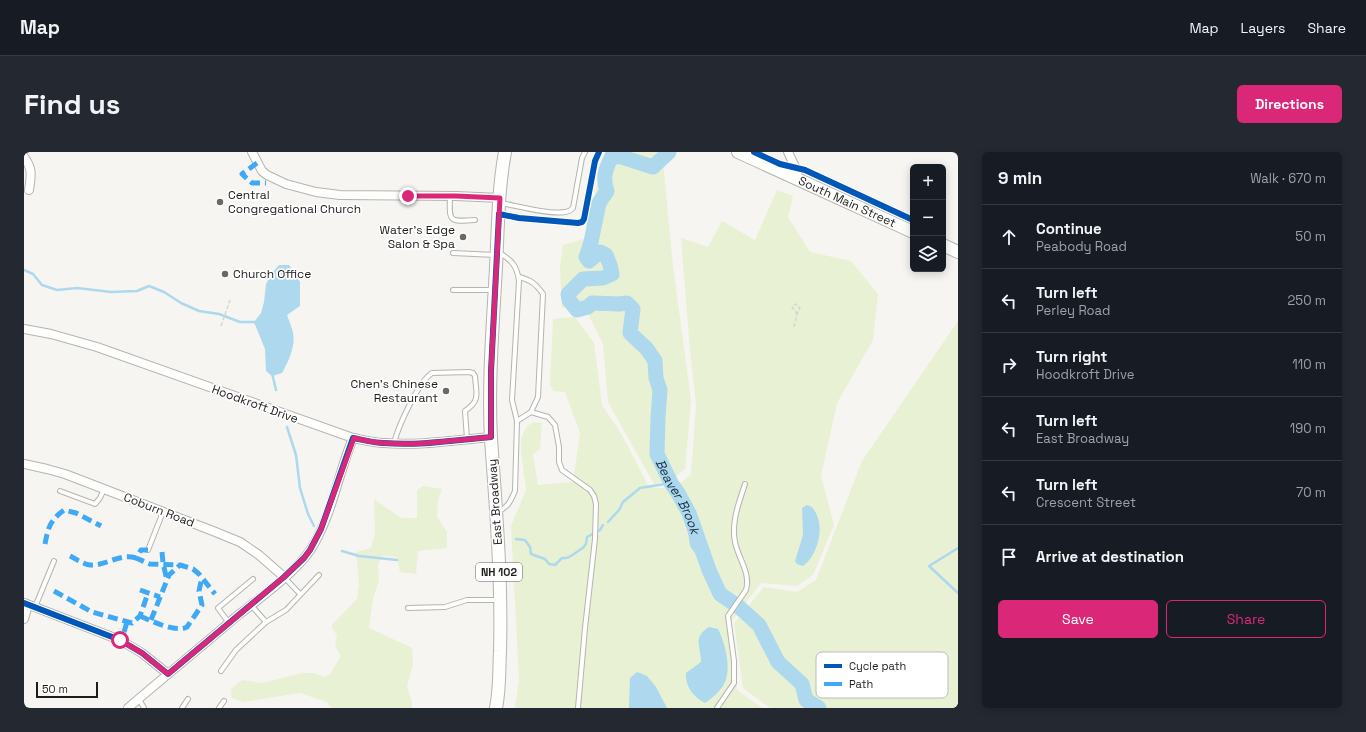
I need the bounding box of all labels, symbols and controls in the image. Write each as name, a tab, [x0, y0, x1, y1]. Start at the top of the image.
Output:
text: Map	[20, 15, 60, 40]
text: Map	[1189, 19, 1219, 37]
text: Layers	[1241, 19, 1285, 37]
text: Share	[1307, 19, 1346, 37]
button: Directions	[1237, 85, 1342, 123]
text: Find us	[24, 86, 121, 122]
map controls	[910, 164, 946, 272]
button: +	[910, 164, 946, 200]
text: 9 min	[998, 167, 1042, 189]
text: Walk · 670 m	[1250, 170, 1326, 187]
street label: South Main Street	[796, 173, 898, 231]
place label: Central Congregational Church	[228, 187, 361, 217]
route end	[399, 187, 417, 205]
marker: Central Congregational Church	[215, 197, 225, 207]
button: −	[910, 200, 946, 236]
text: Continue	[1036, 219, 1102, 238]
place label: Water's Edge Salon & Spa	[380, 222, 455, 252]
icon: ahead	[998, 226, 1020, 248]
text: 50 m	[1295, 228, 1326, 245]
marker: Water's Edge Salon & Spa	[458, 232, 468, 242]
button: layers	[910, 236, 946, 272]
text: Peabody Road	[1036, 238, 1127, 255]
place label: Church Office	[233, 266, 311, 282]
marker: Church Office	[220, 269, 230, 279]
text: Turn left	[1036, 283, 1098, 302]
icon: left	[998, 290, 1020, 312]
text: 250 m	[1288, 292, 1326, 309]
text: Perley Road	[1036, 302, 1110, 319]
text: Turn right	[1036, 347, 1107, 366]
icon: right	[998, 354, 1020, 376]
text: 110 m	[1292, 356, 1326, 373]
text: Hoodkroft Drive	[1036, 366, 1134, 383]
place label: Chen's Chinese Restaurant	[351, 376, 438, 406]
street label: Hoodkroft Drive	[210, 381, 300, 427]
marker: Chen's Chinese Restaurant	[441, 386, 451, 396]
text: Turn left	[1036, 411, 1098, 430]
icon: left	[998, 418, 1020, 440]
text: 190 m	[1290, 420, 1326, 437]
text: East Broadway	[1036, 430, 1129, 447]
water label: Beaver Brook	[652, 456, 704, 538]
street label: East Broadway	[484, 458, 506, 546]
text: Turn left	[1036, 475, 1098, 494]
icon: left	[998, 482, 1020, 504]
text: 70 m	[1296, 484, 1326, 501]
street label: Coburn Road	[121, 489, 197, 531]
text: Crescent Street	[1036, 494, 1136, 511]
icon: arrive	[998, 546, 1020, 568]
text: Arrive at destination	[1036, 547, 1184, 566]
road number: NH 102	[476, 563, 522, 581]
button: Save	[998, 600, 1158, 638]
button: Share	[1166, 600, 1326, 638]
route start	[111, 631, 129, 649]
legend	[816, 652, 948, 698]
text: Cycle path	[849, 659, 906, 673]
text: Path	[849, 677, 873, 691]
scale bar	[36, 680, 98, 699]
text: 50 m	[42, 682, 68, 696]

